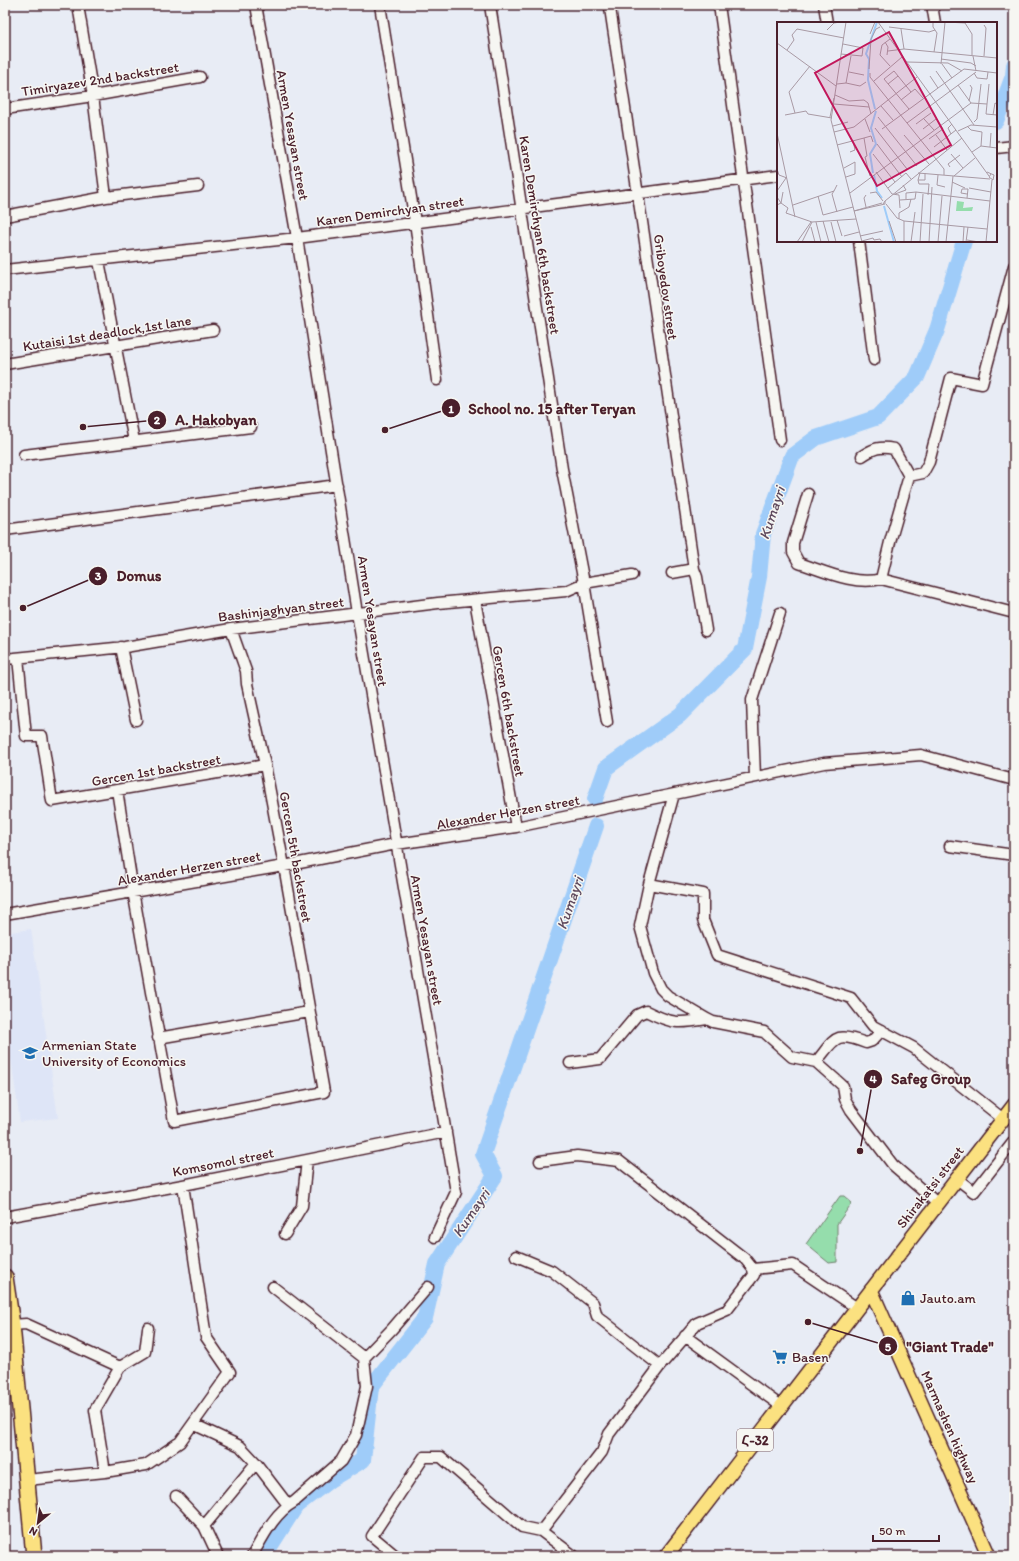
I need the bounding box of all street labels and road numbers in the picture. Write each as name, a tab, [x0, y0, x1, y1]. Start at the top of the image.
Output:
street label: Timiryazev 2nd backstreet	[20, 59, 180, 100]
street label: Armen Yesayan street	[273, 68, 312, 202]
street label: Karen Demirchyan 6th backstreet	[515, 135, 564, 336]
street label: Karen Demirchyan street	[315, 193, 465, 230]
street label: Griboyedov street	[650, 233, 681, 341]
street label: Kutaisi 1st deadlock,1st lane	[22, 312, 193, 355]
street label: Armen Yesayan street	[354, 554, 391, 688]
street label: Bashinjaghyan street	[217, 593, 345, 626]
street label: Gercen 6th backstreet	[489, 644, 528, 778]
street label: Gercen 1st backstreet	[90, 751, 222, 790]
street label: Gercen 5th backstreet	[276, 790, 315, 924]
street label: Alexander Herzen street	[435, 792, 581, 833]
street label: Alexander Herzen street	[116, 848, 262, 889]
street label: Armen Yesayan street	[407, 873, 446, 1007]
street label: Shirakatsi street	[893, 1143, 968, 1232]
street label: Komsomol street	[171, 1144, 275, 1181]
street label: Marmashen highway	[917, 1368, 982, 1487]
road number: Հ-32	[737, 1429, 773, 1451]

